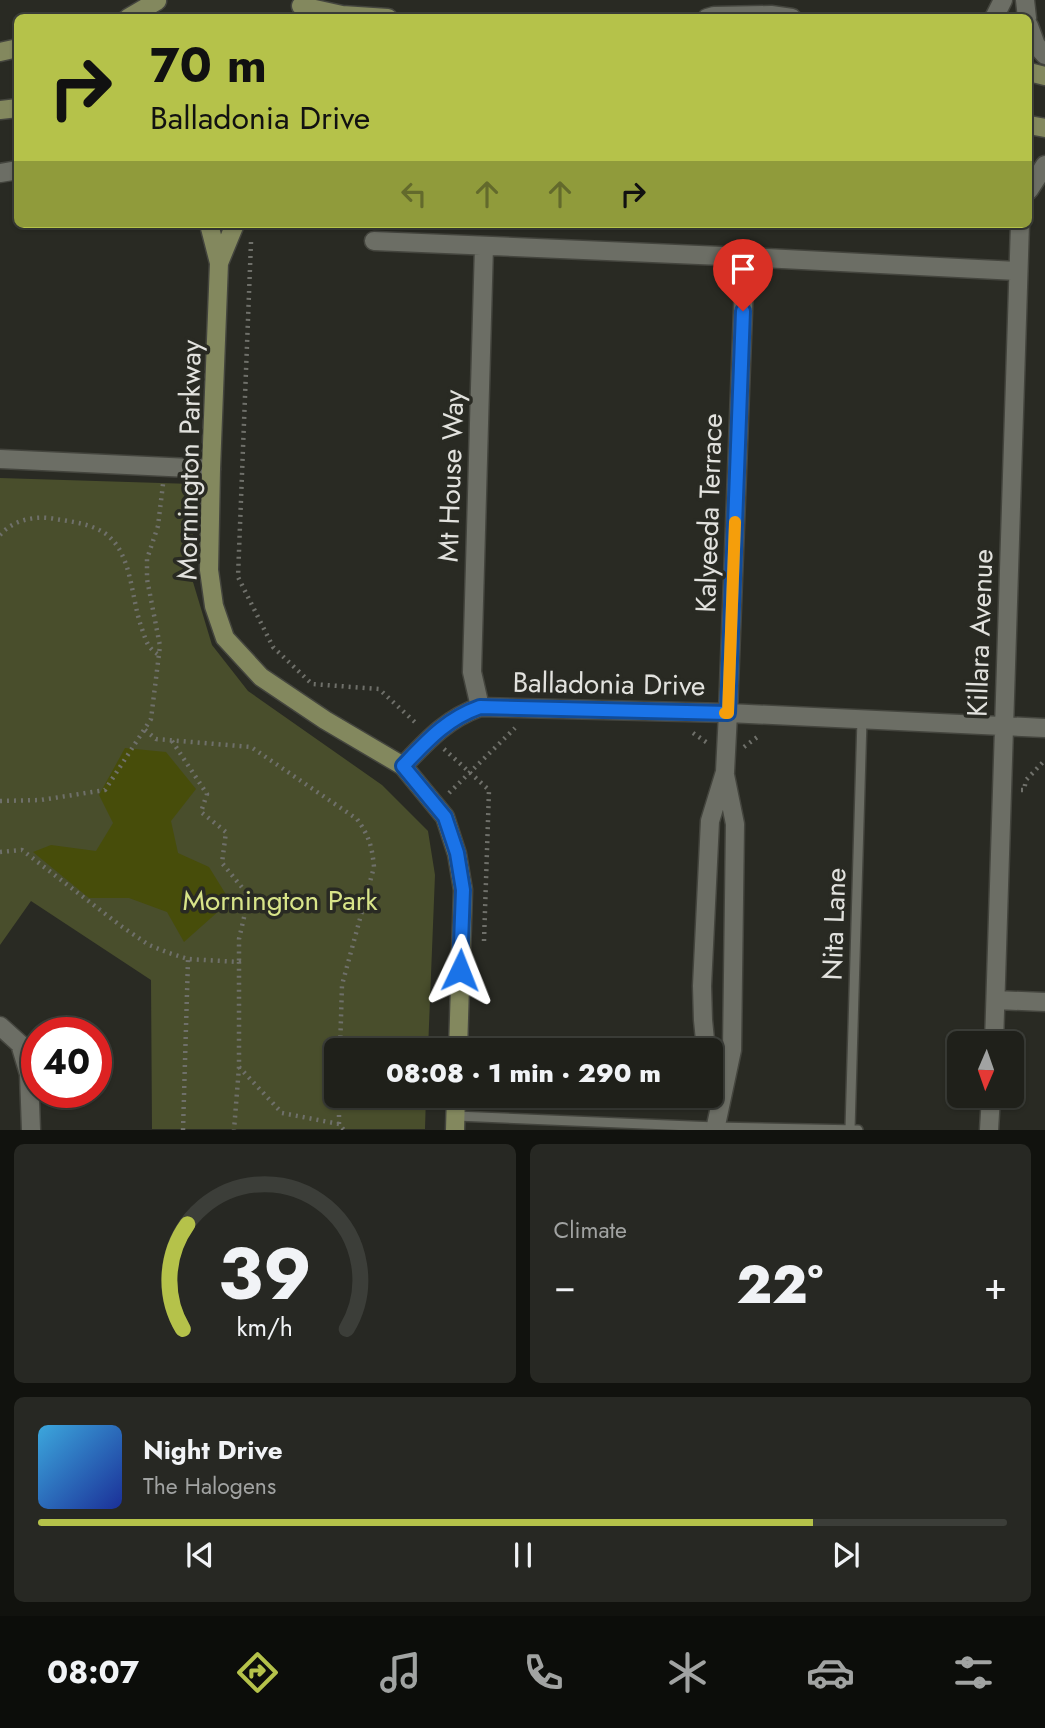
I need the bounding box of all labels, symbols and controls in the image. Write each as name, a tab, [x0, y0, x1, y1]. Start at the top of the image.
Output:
text: 70 m	[150, 30, 267, 100]
icon: right	[35, 42, 126, 133]
text: Balladonia Drive	[150, 95, 370, 141]
icon: left	[395, 175, 433, 213]
icon: ahead	[468, 175, 506, 213]
icon: ahead	[541, 175, 579, 213]
icon: right	[614, 175, 652, 213]
pin	[713, 239, 773, 311]
icon: arrive	[724, 250, 762, 288]
street label: Mornington Parkway	[166, 339, 212, 581]
street label: Mt House Way	[428, 388, 475, 563]
street label: Kalyeeda Terrace	[685, 413, 733, 613]
street label: Killara Avenue	[957, 548, 1003, 718]
street label: Balladonia Drive	[512, 662, 706, 706]
street label: Nita Lane	[812, 867, 856, 981]
park label: Mornington Park	[182, 880, 378, 921]
position arrow	[423, 933, 497, 1007]
speed limit sign: 40	[21, 1017, 112, 1108]
north arrow	[947, 1031, 1024, 1108]
map controls	[947, 1031, 1024, 1108]
text: 08:08 · 1 min · 290 m	[386, 1054, 661, 1092]
text: Climate	[554, 1213, 627, 1247]
text: 39	[218, 1222, 312, 1327]
text: 22°	[736, 1247, 823, 1323]
text: −	[554, 1258, 576, 1313]
text: +	[984, 1258, 1007, 1313]
text: km/h	[236, 1309, 293, 1345]
text: Night Drive	[143, 1431, 283, 1469]
text: The Halogens	[143, 1469, 276, 1503]
icon: previous	[181, 1536, 219, 1574]
icon: pause	[504, 1536, 542, 1574]
icon: next	[827, 1536, 865, 1574]
icon: directions	[233, 1648, 282, 1697]
icon: music	[376, 1648, 425, 1697]
icon: phone	[519, 1648, 568, 1697]
icon: climate	[663, 1648, 712, 1697]
icon: car	[806, 1648, 855, 1697]
icon: filters	[949, 1648, 998, 1697]
text: 08:07	[47, 1649, 139, 1695]

